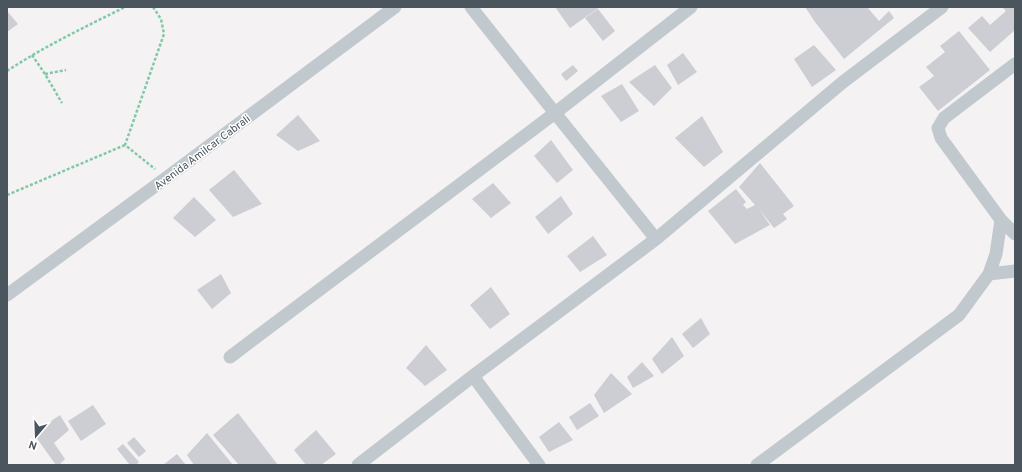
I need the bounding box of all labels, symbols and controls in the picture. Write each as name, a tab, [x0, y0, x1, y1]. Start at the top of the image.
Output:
street label: Avenida Amilcar Cabrali	[152, 112, 253, 194]
north arrow	[16, 416, 56, 456]
text: N	[27, 437, 39, 452]

